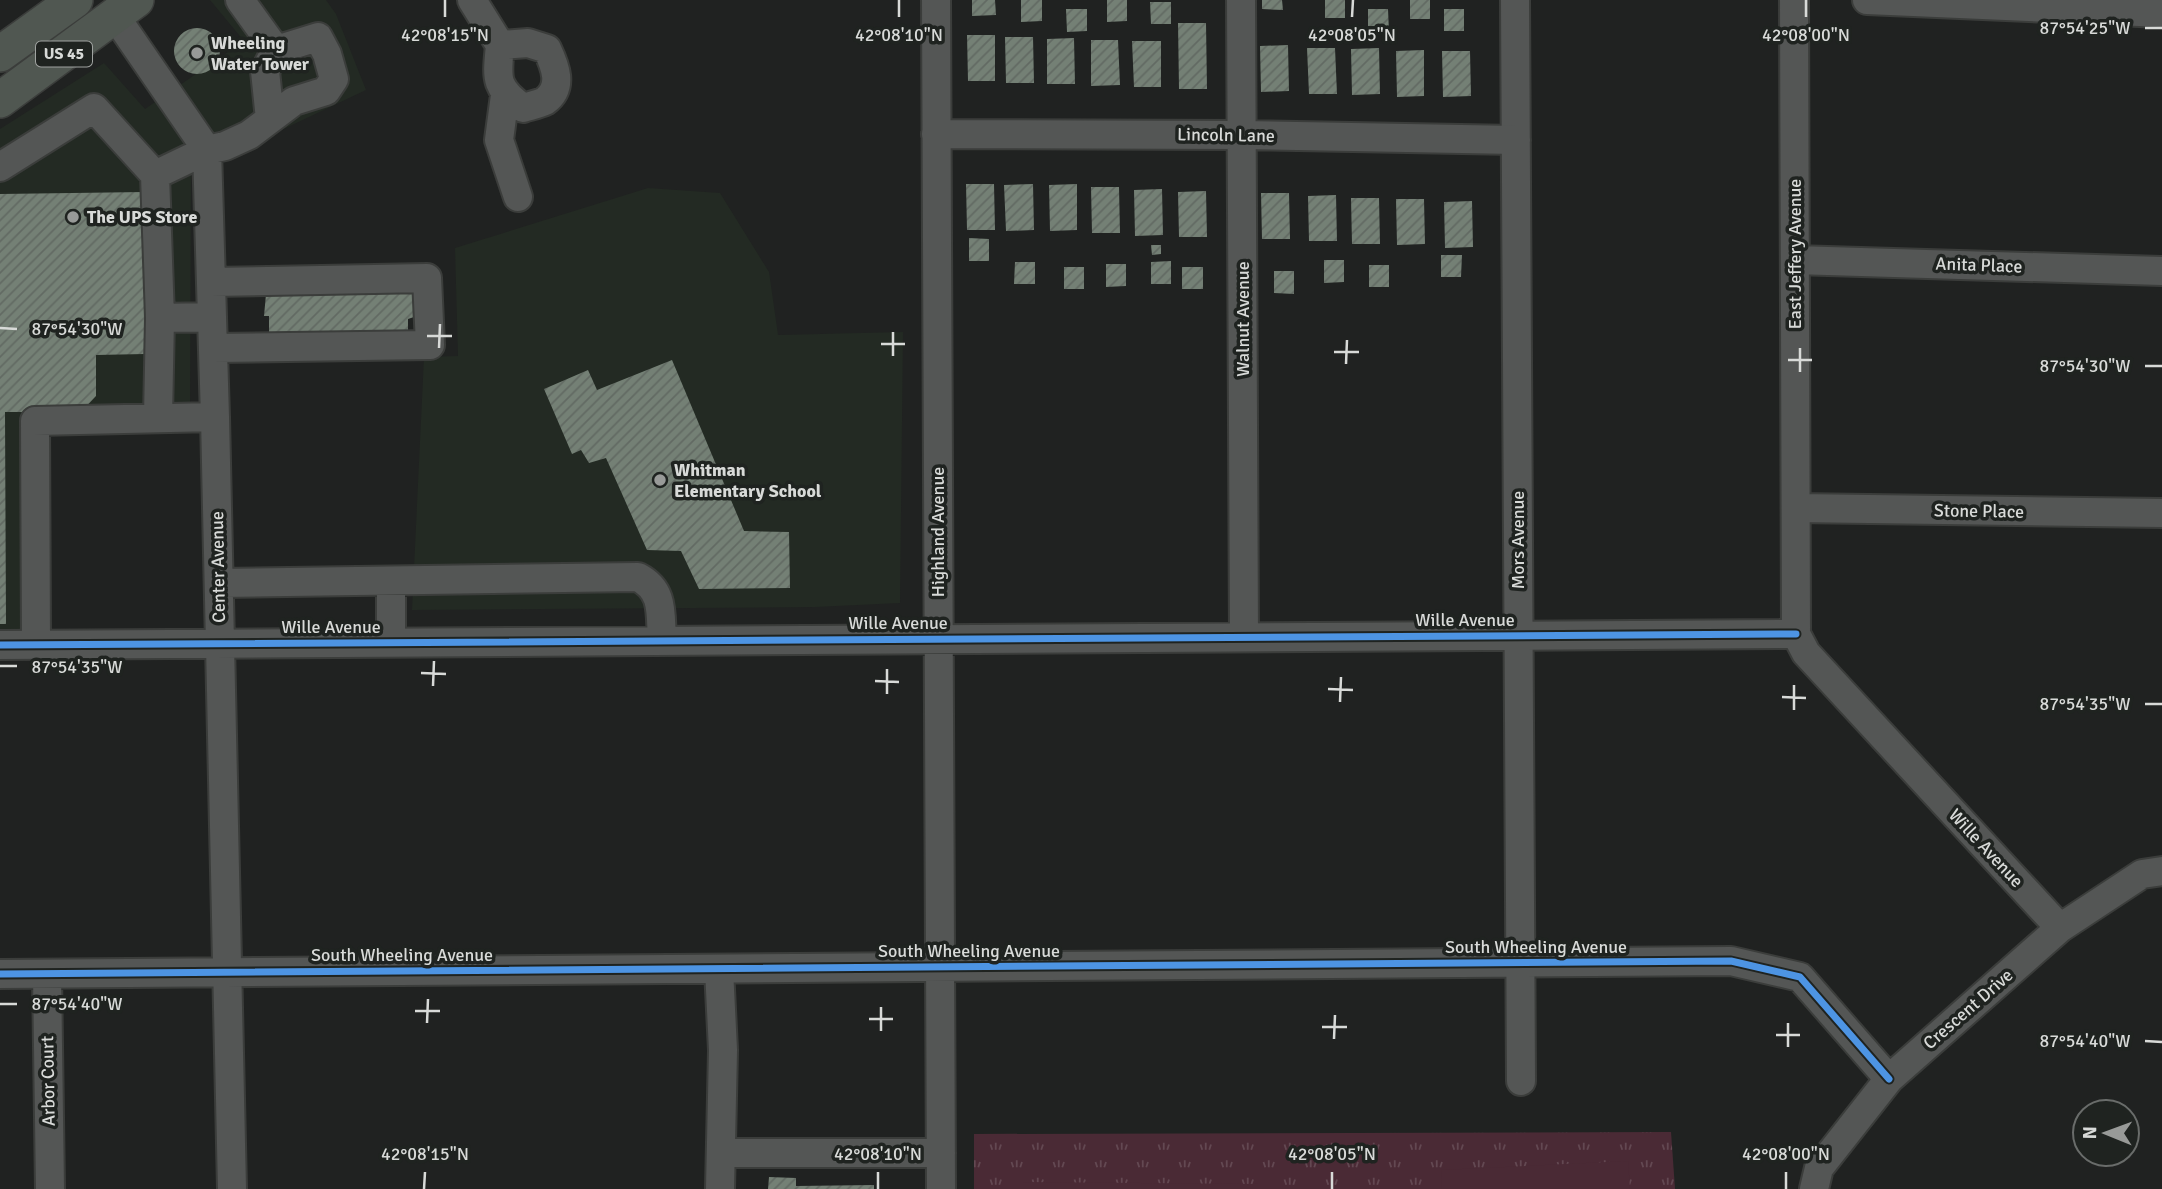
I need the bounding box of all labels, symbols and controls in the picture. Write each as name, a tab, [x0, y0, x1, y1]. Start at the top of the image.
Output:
text: 87°54'25"W	[2040, 17, 2130, 39]
text: 42°08'15"N	[401, 24, 489, 46]
text: 42°08'10"N	[855, 24, 943, 46]
text: 42°08'05"N	[1308, 24, 1396, 46]
text: 42°08'00"N	[1762, 24, 1850, 46]
place label: Wheeling Water Tower	[211, 32, 310, 75]
road number: US 45	[36, 42, 92, 66]
marker: Wheeling Water Tower	[189, 45, 205, 61]
street label: Lincoln Lane	[1177, 123, 1275, 147]
street label: East Jeffery Avenue	[1784, 179, 1806, 329]
place label: The UPS Store	[87, 206, 197, 228]
marker: The UPS Store	[65, 209, 81, 225]
street label: Anita Place	[1935, 252, 2023, 278]
street label: Walnut Avenue	[1232, 261, 1254, 377]
text: 87°54'30"W	[32, 318, 122, 340]
text: 87°54'30"W	[2040, 355, 2130, 377]
place label: Whitman Elementary School	[674, 459, 822, 502]
street label: Highland Avenue	[927, 467, 949, 597]
marker: Whitman Elementary School	[652, 472, 668, 488]
street label: Mors Avenue	[1507, 491, 1529, 589]
street label: Stone Place	[1934, 499, 2024, 523]
street label: Center Avenue	[206, 511, 230, 623]
street label: Wille Avenue	[1415, 609, 1515, 631]
street label: Wille Avenue	[848, 612, 948, 634]
street label: Wille Avenue	[281, 616, 381, 638]
text: 87°54'35"W	[32, 656, 122, 678]
text: 87°54'35"W	[2040, 693, 2130, 715]
street label: Wille Avenue	[1944, 804, 2028, 892]
street label: South Wheeling Avenue	[1445, 936, 1627, 958]
street label: South Wheeling Avenue	[878, 940, 1060, 962]
street label: South Wheeling Avenue	[311, 944, 493, 966]
street label: Crescent Drive	[1919, 964, 2017, 1054]
text: 87°54'40"W	[32, 993, 122, 1015]
text: 87°54'40"W	[2040, 1030, 2130, 1052]
street label: Arbor Court	[36, 1036, 60, 1126]
north arrow	[2071, 1098, 2141, 1168]
text: N	[2078, 1126, 2102, 1140]
text: 42°08'15"N	[381, 1143, 469, 1165]
text: 42°08'10"N	[834, 1143, 922, 1165]
text: 42°08'05"N	[1288, 1143, 1376, 1165]
text: 42°08'00"N	[1742, 1143, 1830, 1165]

